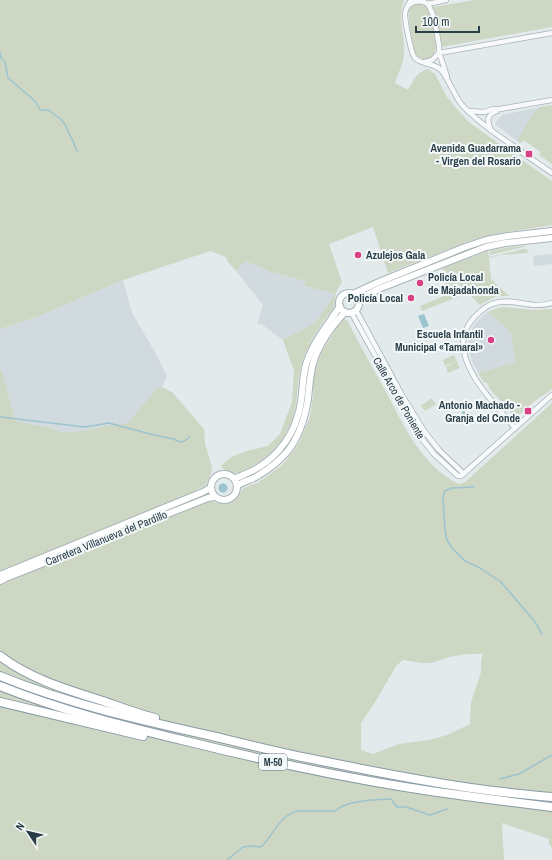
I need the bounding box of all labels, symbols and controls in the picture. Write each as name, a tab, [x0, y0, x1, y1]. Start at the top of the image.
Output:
scale bar	[416, 8, 479, 34]
text: 100 m	[422, 14, 449, 30]
place label: Avenida Guadarrama - Virgen del Rosario	[431, 141, 521, 168]
marker: Avenida Guadarrama - Virgen del Rosario	[524, 149, 534, 159]
place label: Azulejos Gala	[366, 248, 425, 262]
marker: Azulejos Gala	[353, 250, 363, 260]
place label: Policía Local de Majadahonda	[428, 270, 499, 297]
marker: Policía Local de Majadahonda	[415, 278, 425, 288]
place label: Policía Local	[348, 291, 403, 305]
marker: Policía Local	[406, 293, 416, 303]
place label: Escuela Infantil Municipal «Tamaral»	[395, 327, 483, 354]
marker: Escuela Infantil Municipal «Tamaral»	[486, 335, 496, 345]
street label: Calle Arco de Poniente	[370, 355, 428, 441]
place label: Antonio Machado - Granja del Conde	[439, 398, 520, 425]
marker: Antonio Machado - Granja del Conde	[523, 406, 533, 416]
street label: Carretera Villanueva del Pardillo	[43, 507, 169, 569]
road number: M-50	[259, 754, 287, 770]
north arrow	[8, 812, 48, 852]
text: N	[12, 820, 27, 833]

